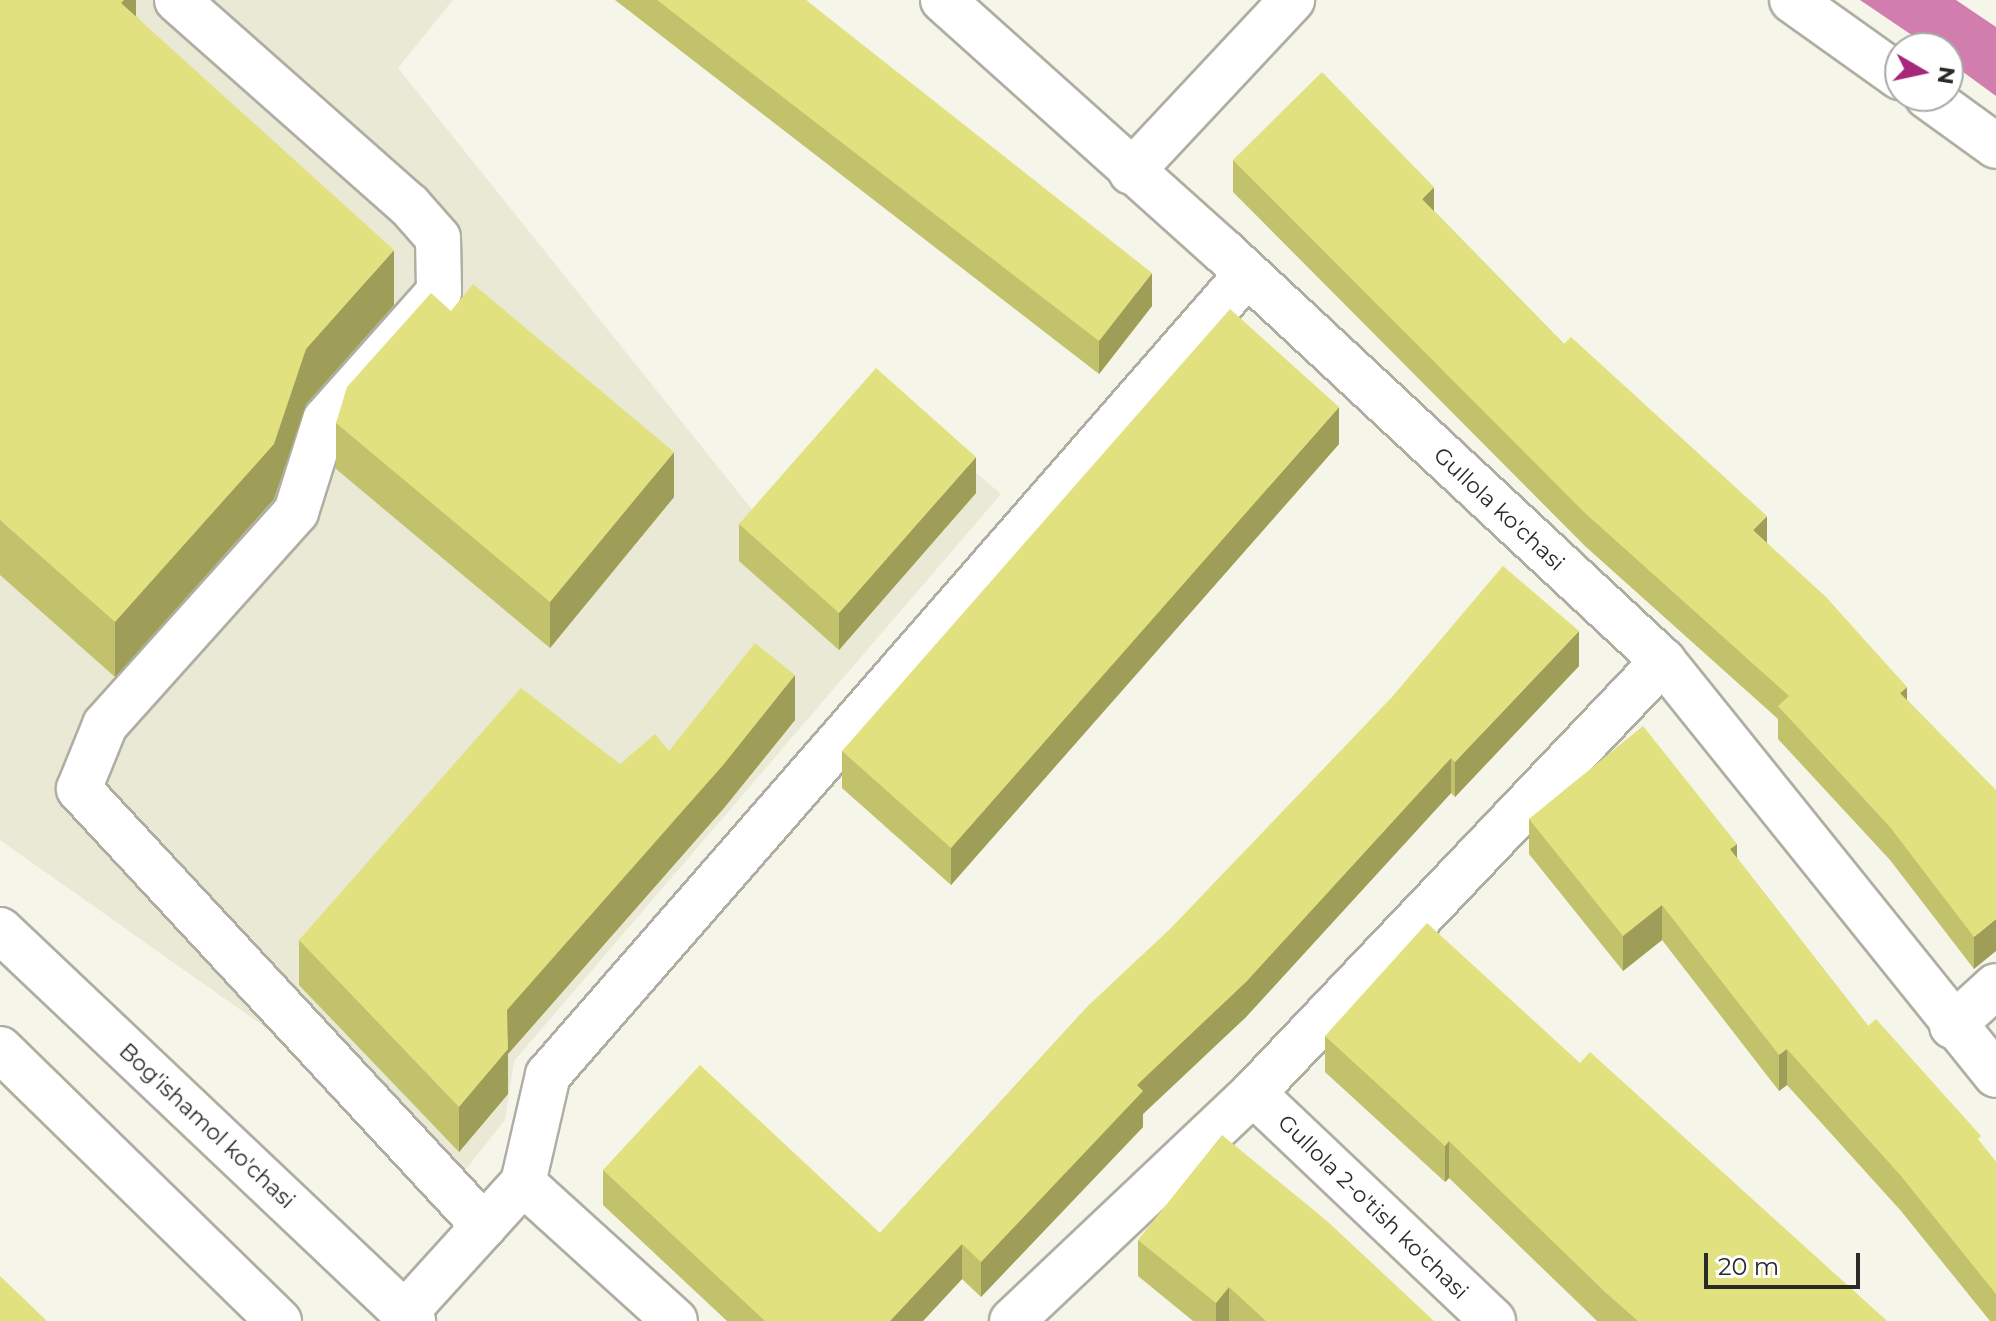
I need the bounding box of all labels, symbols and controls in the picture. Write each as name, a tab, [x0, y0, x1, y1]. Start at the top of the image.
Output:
north arrow	[1884, 32, 1964, 112]
text: N	[1931, 65, 1961, 86]
street label: Gullola ko'chasi	[1428, 442, 1570, 576]
street label: Bog'ishamol ko'chasi	[114, 1038, 300, 1214]
street label: Gullola 2-o'tish ko'chasi	[1272, 1109, 1474, 1305]
scale bar	[1708, 1237, 1864, 1287]
text: 20 m	[1718, 1252, 1779, 1281]

